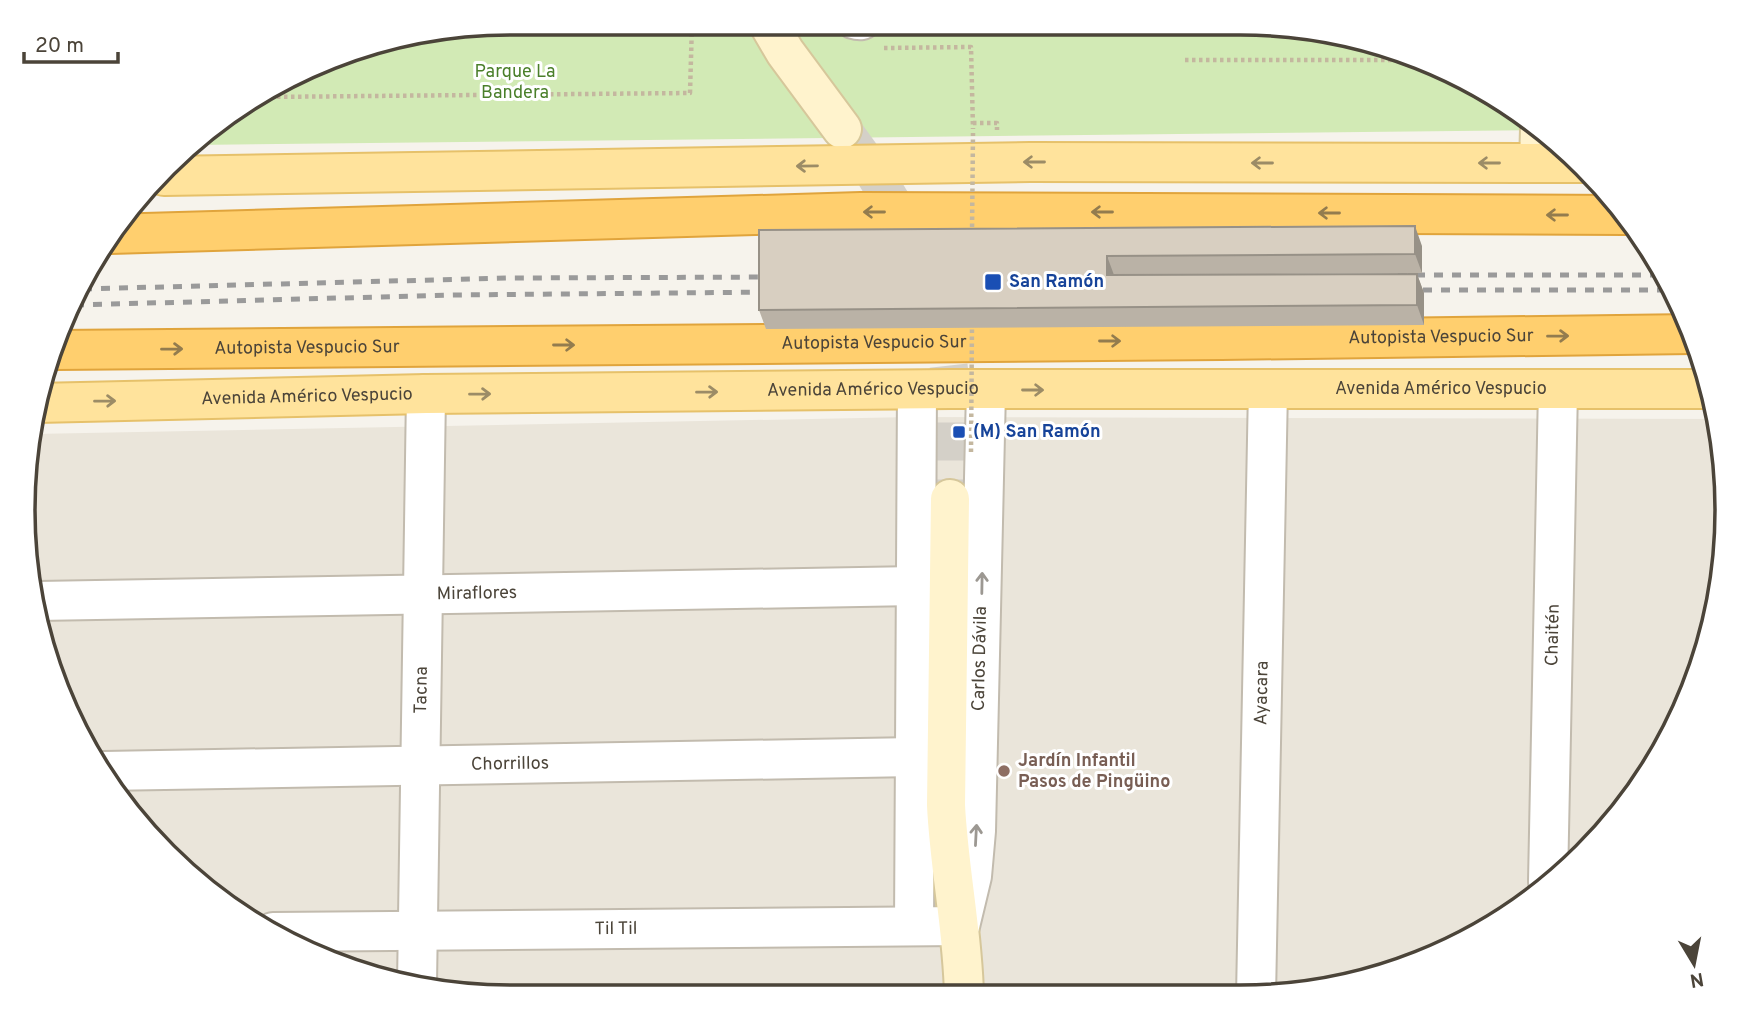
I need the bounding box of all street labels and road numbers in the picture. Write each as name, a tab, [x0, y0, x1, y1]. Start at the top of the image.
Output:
street label: Autopista Vespucio Sur	[1348, 325, 1534, 350]
street label: Autopista Vespucio Sur	[781, 331, 967, 355]
street label: Autopista Vespucio Sur	[214, 336, 400, 360]
street label: Avenida Américo Vespucio	[767, 377, 979, 402]
street label: Avenida Américo Vespucio	[1335, 378, 1547, 401]
street label: Avenida Américo Vespucio	[201, 383, 413, 411]
street label: Miraflores	[437, 581, 517, 606]
street label: Chaitén	[1541, 604, 1565, 666]
street label: Carlos Dávila	[967, 606, 993, 711]
street label: Ayacara	[1250, 660, 1274, 726]
street label: Tacna	[410, 666, 433, 714]
street label: Chorrillos	[471, 752, 549, 776]
street label: Til Til	[594, 917, 638, 941]

